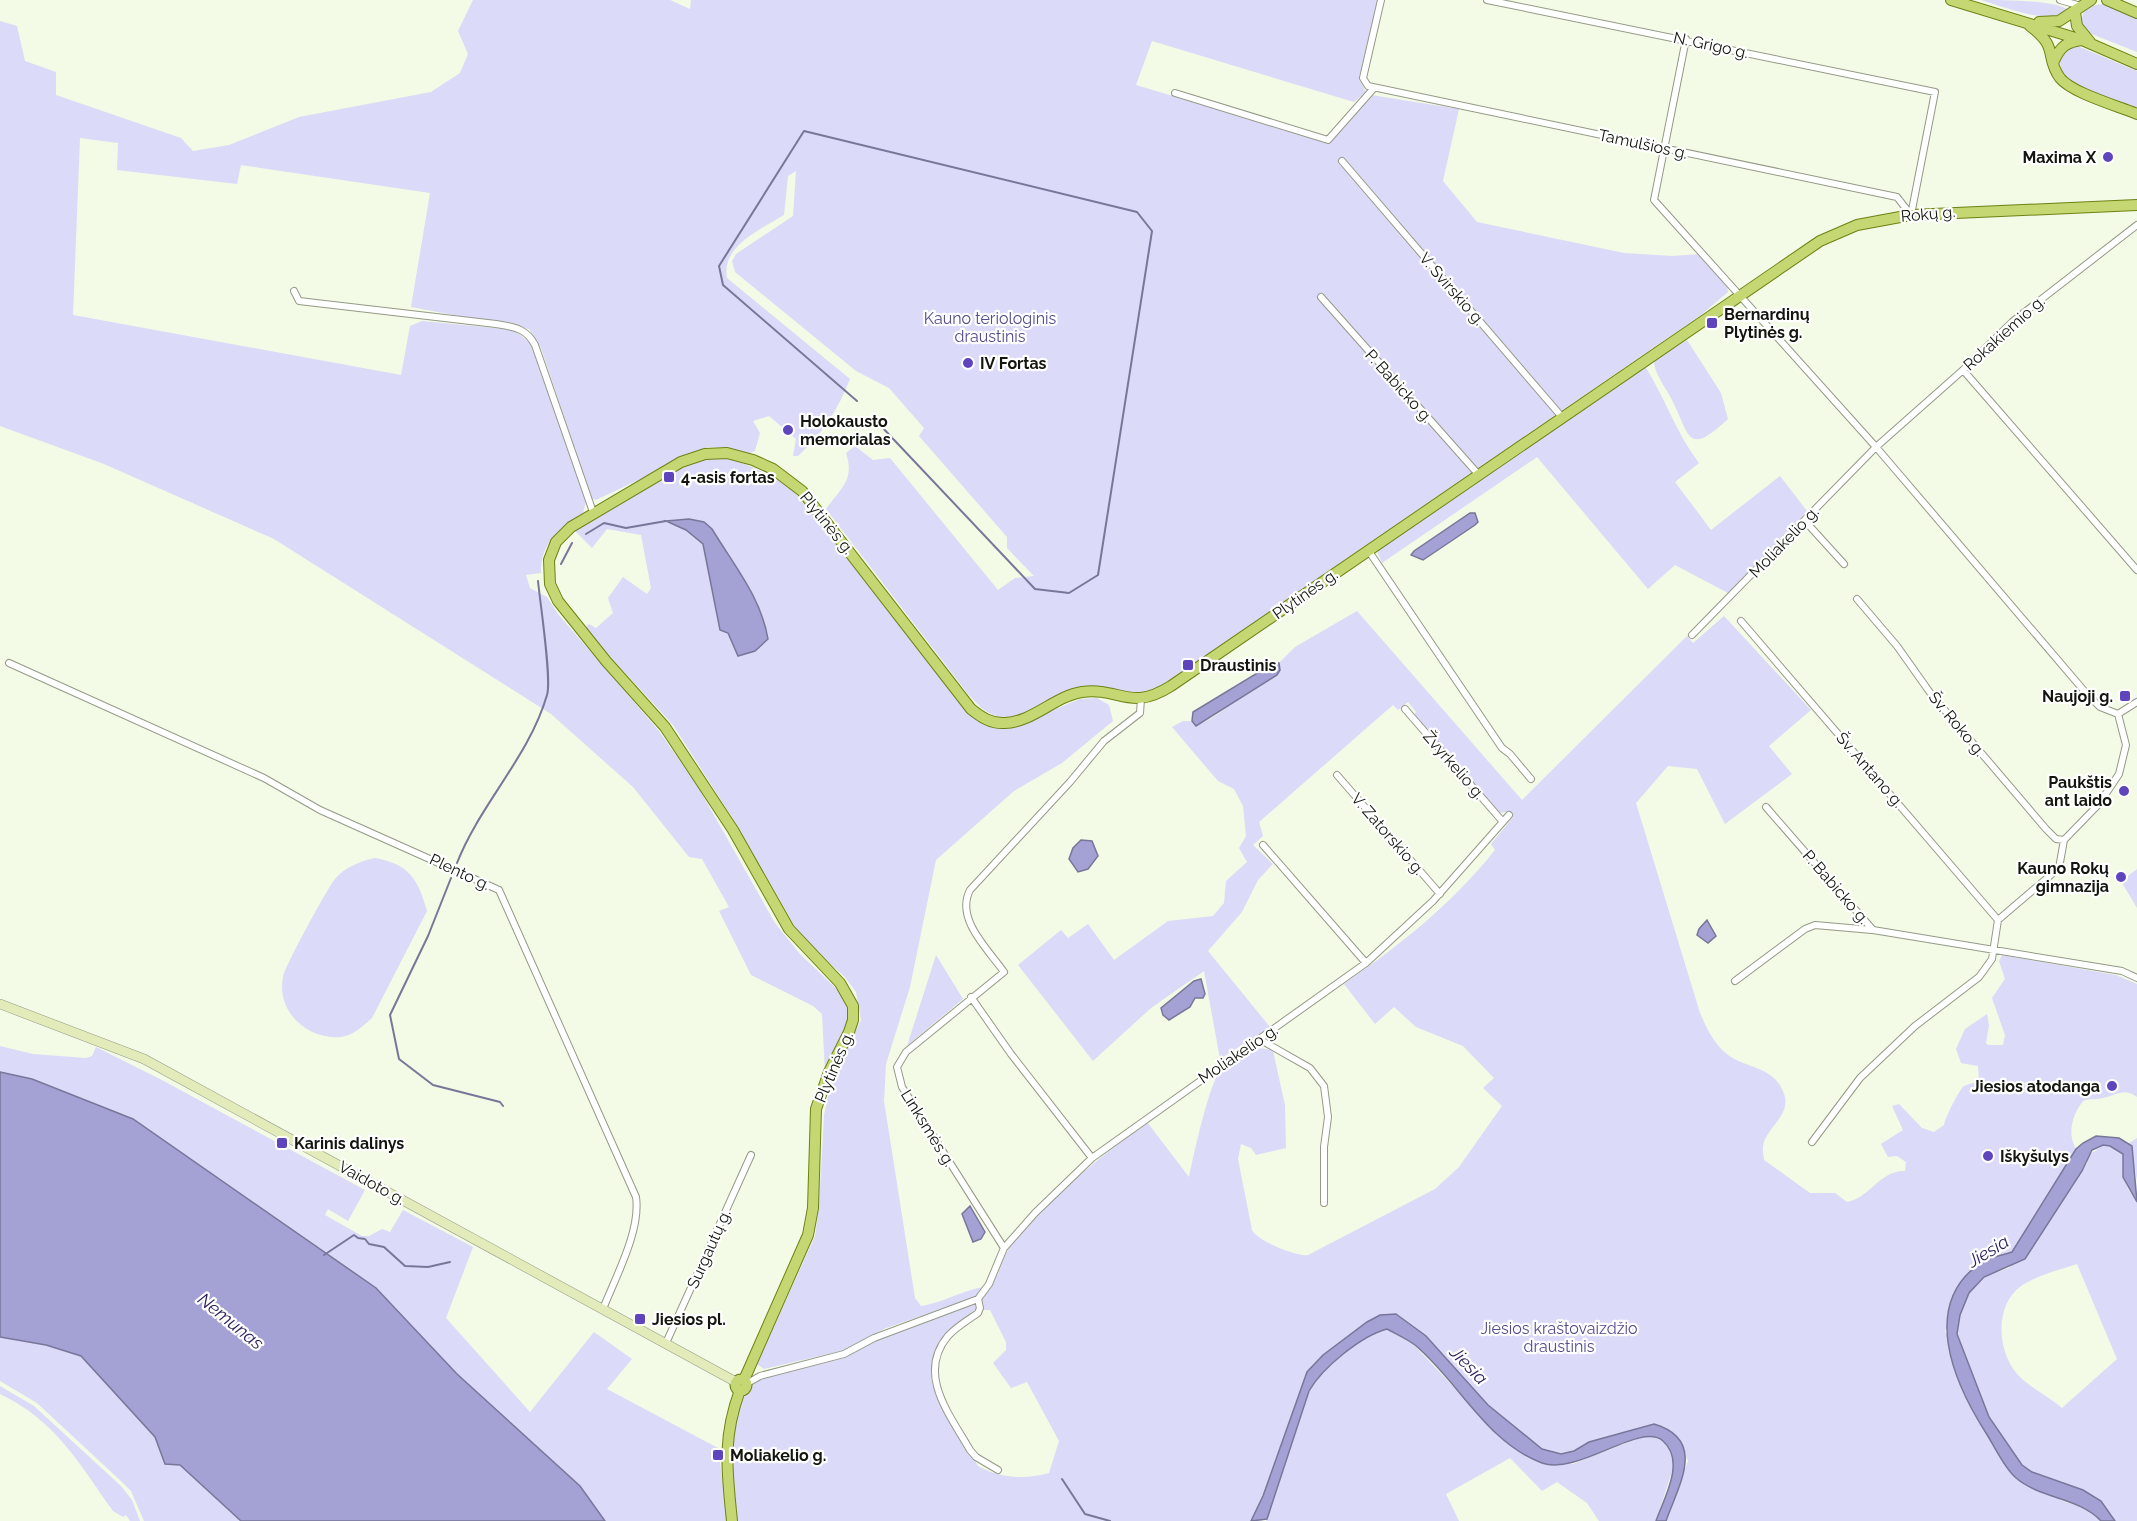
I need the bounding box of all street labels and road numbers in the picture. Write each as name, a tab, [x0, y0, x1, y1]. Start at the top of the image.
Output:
street label: N. Grigo g.	[1672, 28, 1750, 62]
street label: Tamulšios g.	[1597, 125, 1689, 163]
street label: Rokų g.	[1900, 202, 1956, 226]
street label: V. Svirskio g.	[1415, 249, 1489, 329]
street label: Rokakiemio g.	[1959, 292, 2049, 374]
street label: P. Babicko g.	[1361, 346, 1437, 426]
street label: Plytinės g.	[796, 488, 858, 558]
street label: Moliakelio g.	[1745, 502, 1823, 582]
street label: Plytinės g.	[1269, 565, 1341, 623]
street label: Šv. Roko g.	[1925, 687, 1990, 760]
street label: Žvyrkelio g.	[1419, 726, 1490, 803]
street label: Šv. Antano g.	[1832, 728, 1909, 811]
street label: V. Zatorskio g.	[1347, 789, 1429, 879]
street label: P. Babicko g.	[1799, 846, 1873, 928]
street label: Plento g.	[427, 850, 493, 894]
street label: Moliakelio g.	[1195, 1020, 1281, 1088]
street label: Plytinės g.	[811, 1029, 857, 1105]
street label: Linksmės g.	[897, 1086, 959, 1170]
street label: Vaidoto g.	[335, 1157, 409, 1209]
street label: Surgautų g.	[683, 1207, 735, 1291]

